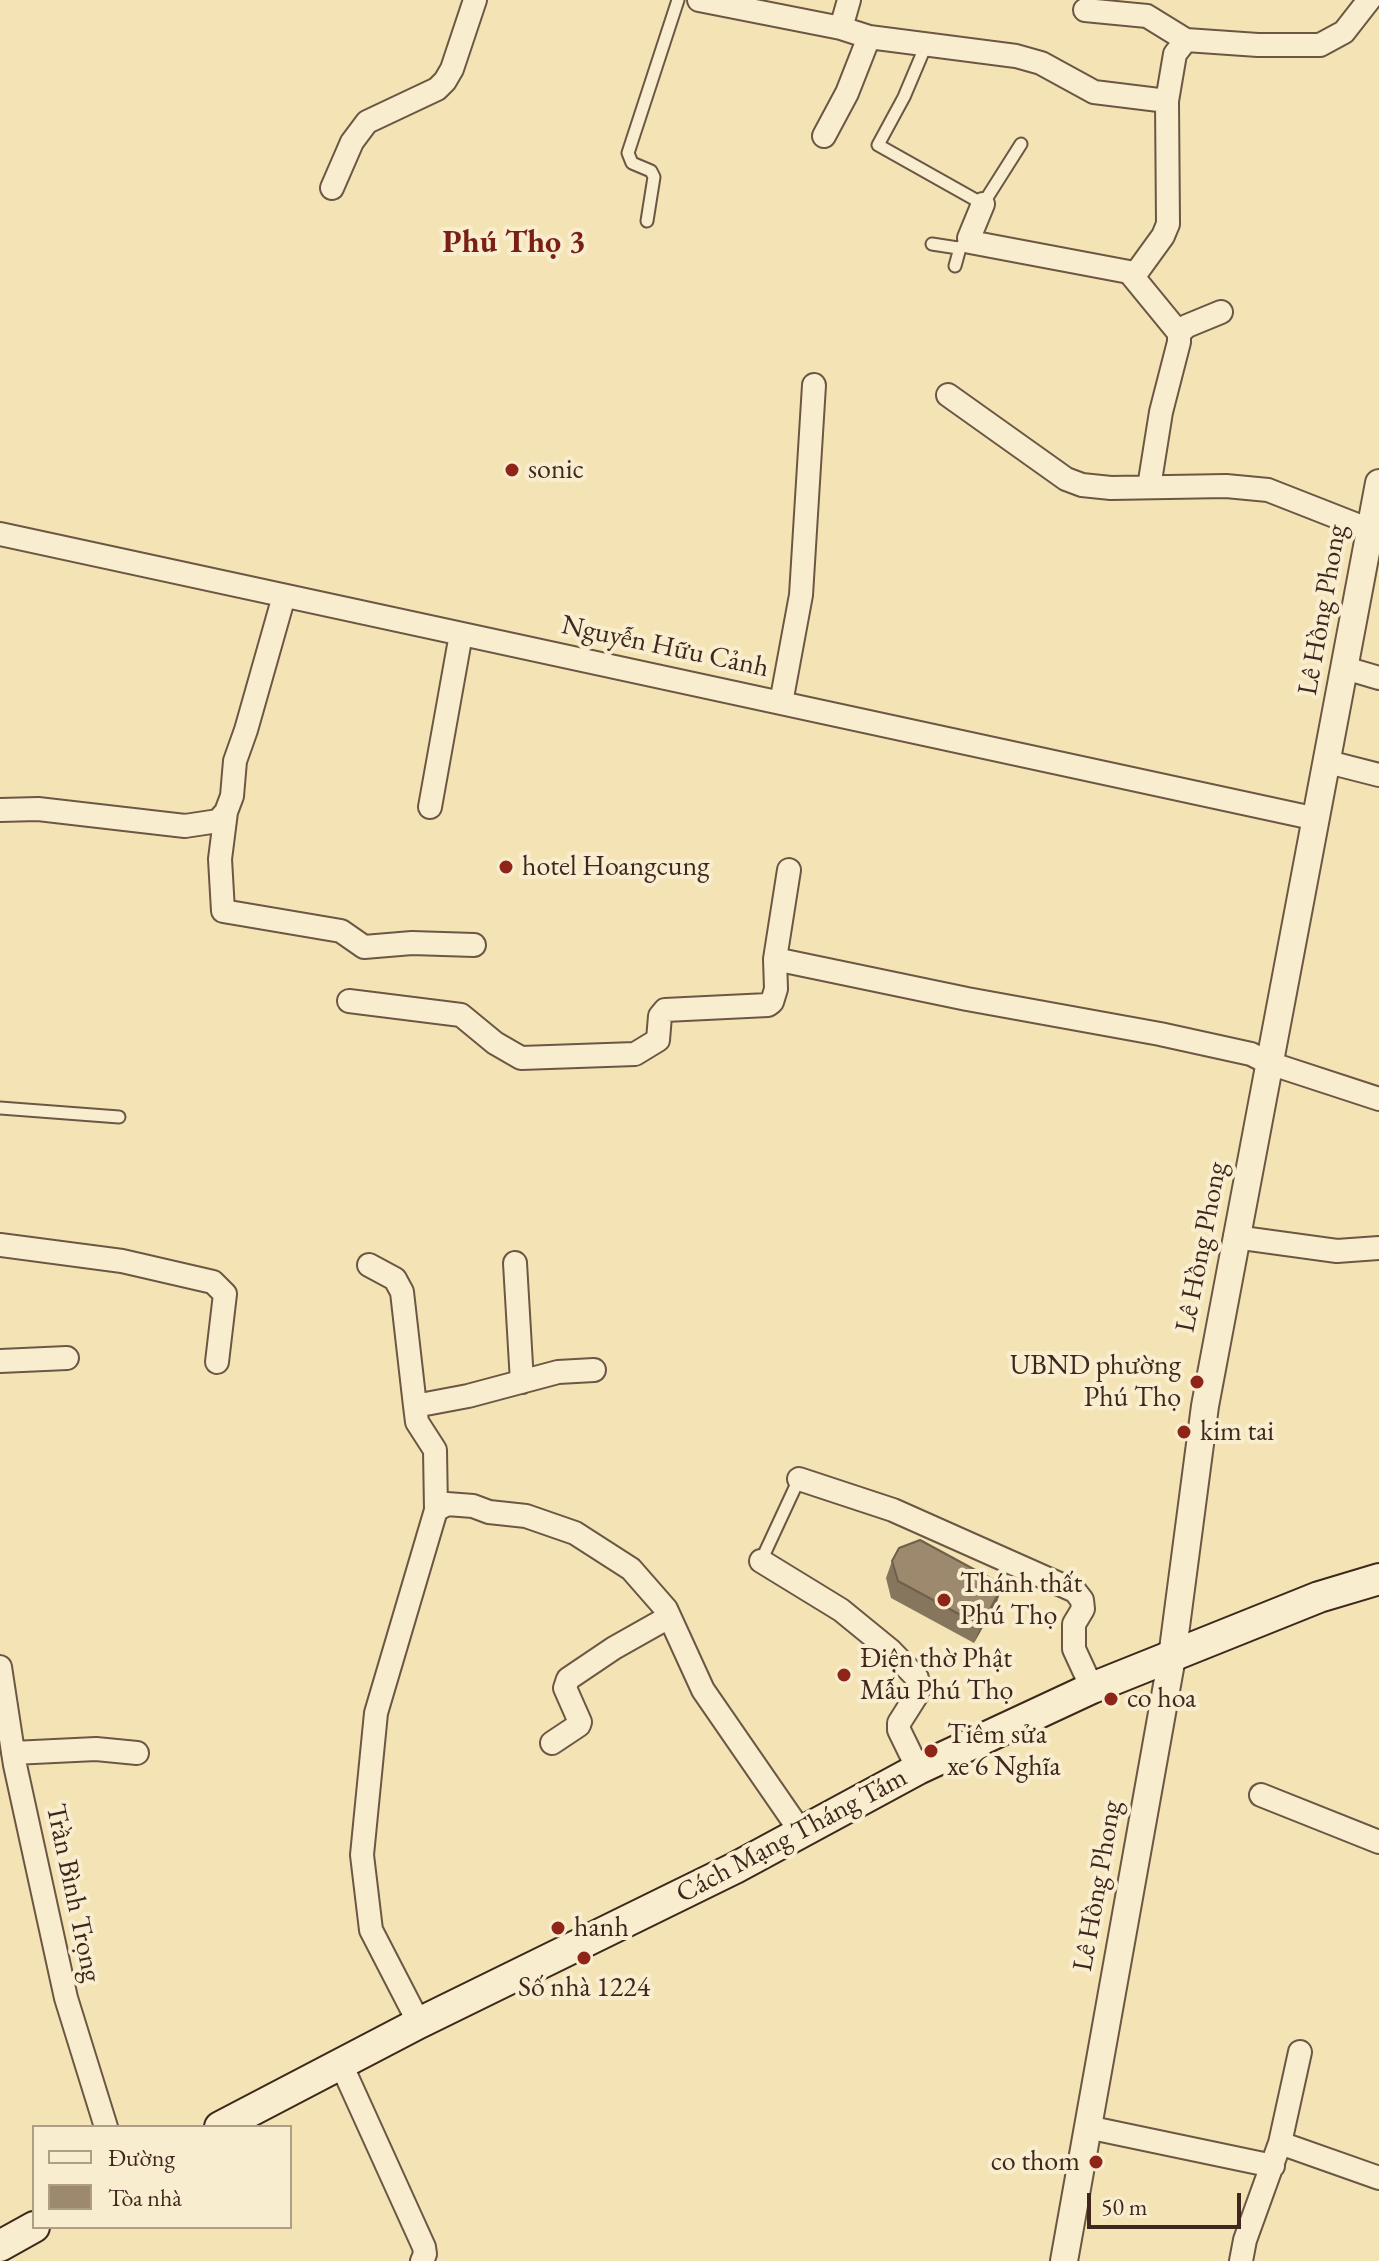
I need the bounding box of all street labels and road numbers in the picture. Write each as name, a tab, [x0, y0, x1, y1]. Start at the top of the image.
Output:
street label: Lê Hồng Phong	[1291, 522, 1355, 698]
street label: Nguyễn Hữu Cảnh	[558, 609, 772, 685]
street label: Lê Hồng Phong	[1169, 1159, 1235, 1335]
street label: Cách Mạng Tháng Tám	[671, 1761, 913, 1911]
street label: Lê Hồng Phong	[1066, 1798, 1130, 1974]
street label: Trần Bình Trọng	[38, 1801, 108, 1985]

